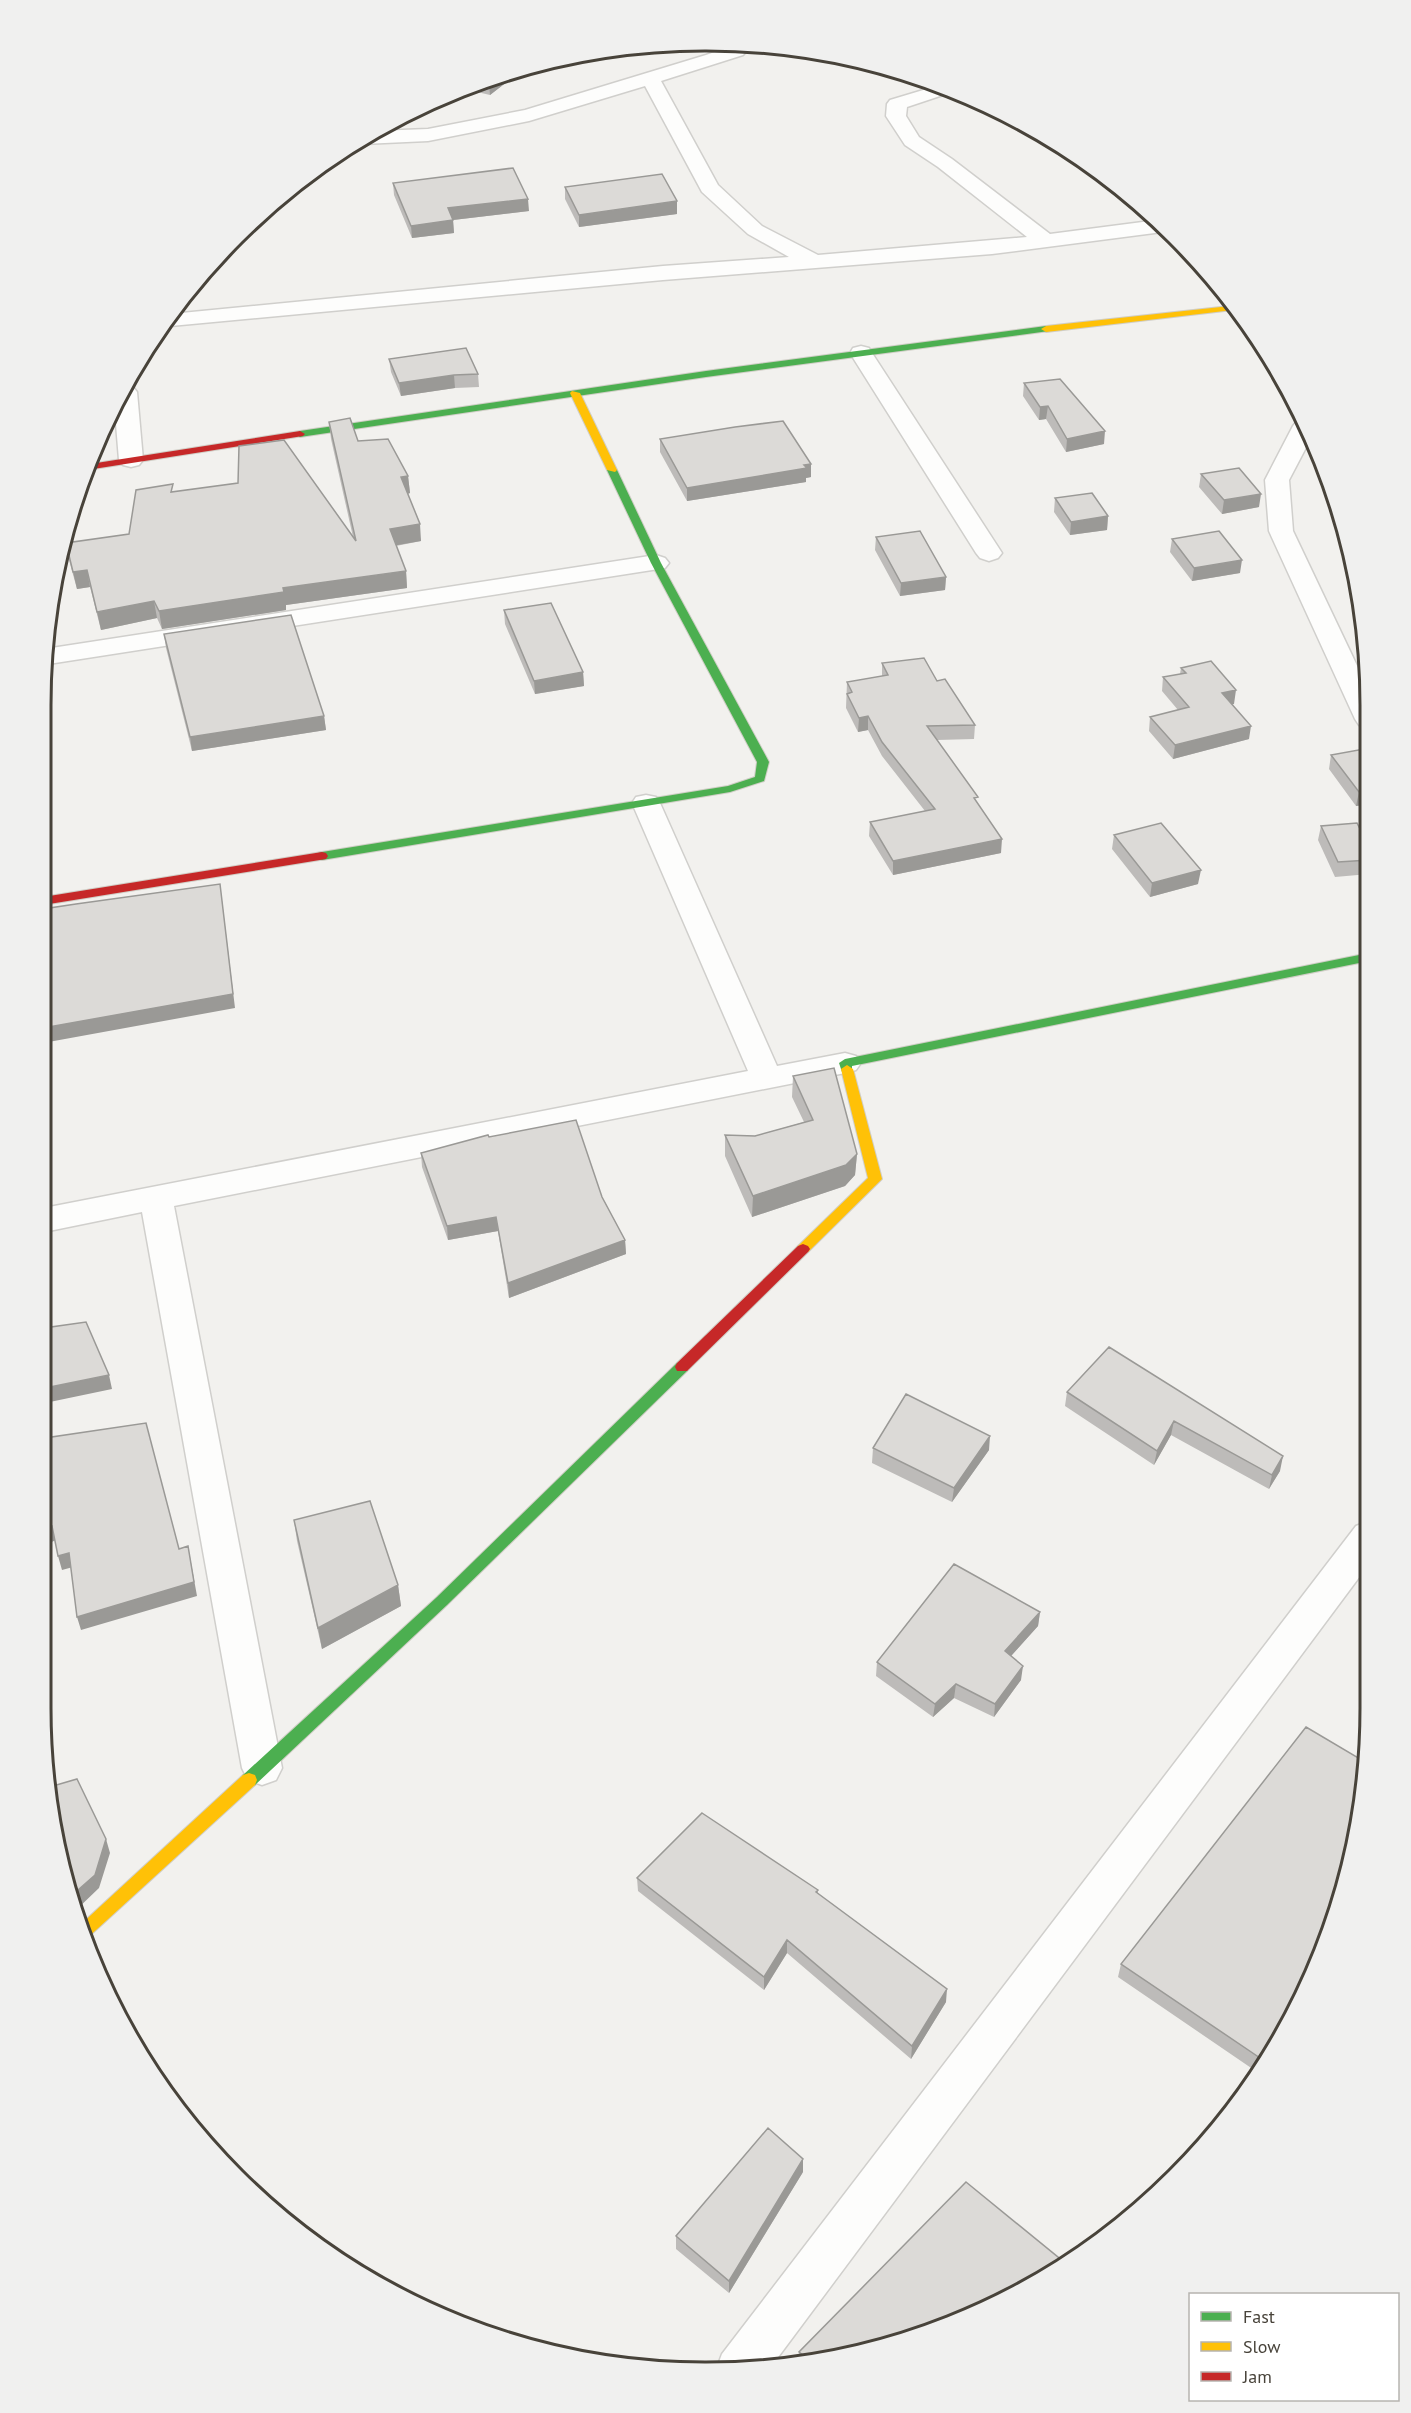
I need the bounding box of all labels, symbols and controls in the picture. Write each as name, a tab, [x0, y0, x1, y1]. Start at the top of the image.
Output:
legend	[1189, 2293, 1399, 2401]
text: Fast	[1243, 2305, 1275, 2328]
text: Slow	[1243, 2335, 1281, 2358]
text: Jam	[1242, 2365, 1272, 2388]

